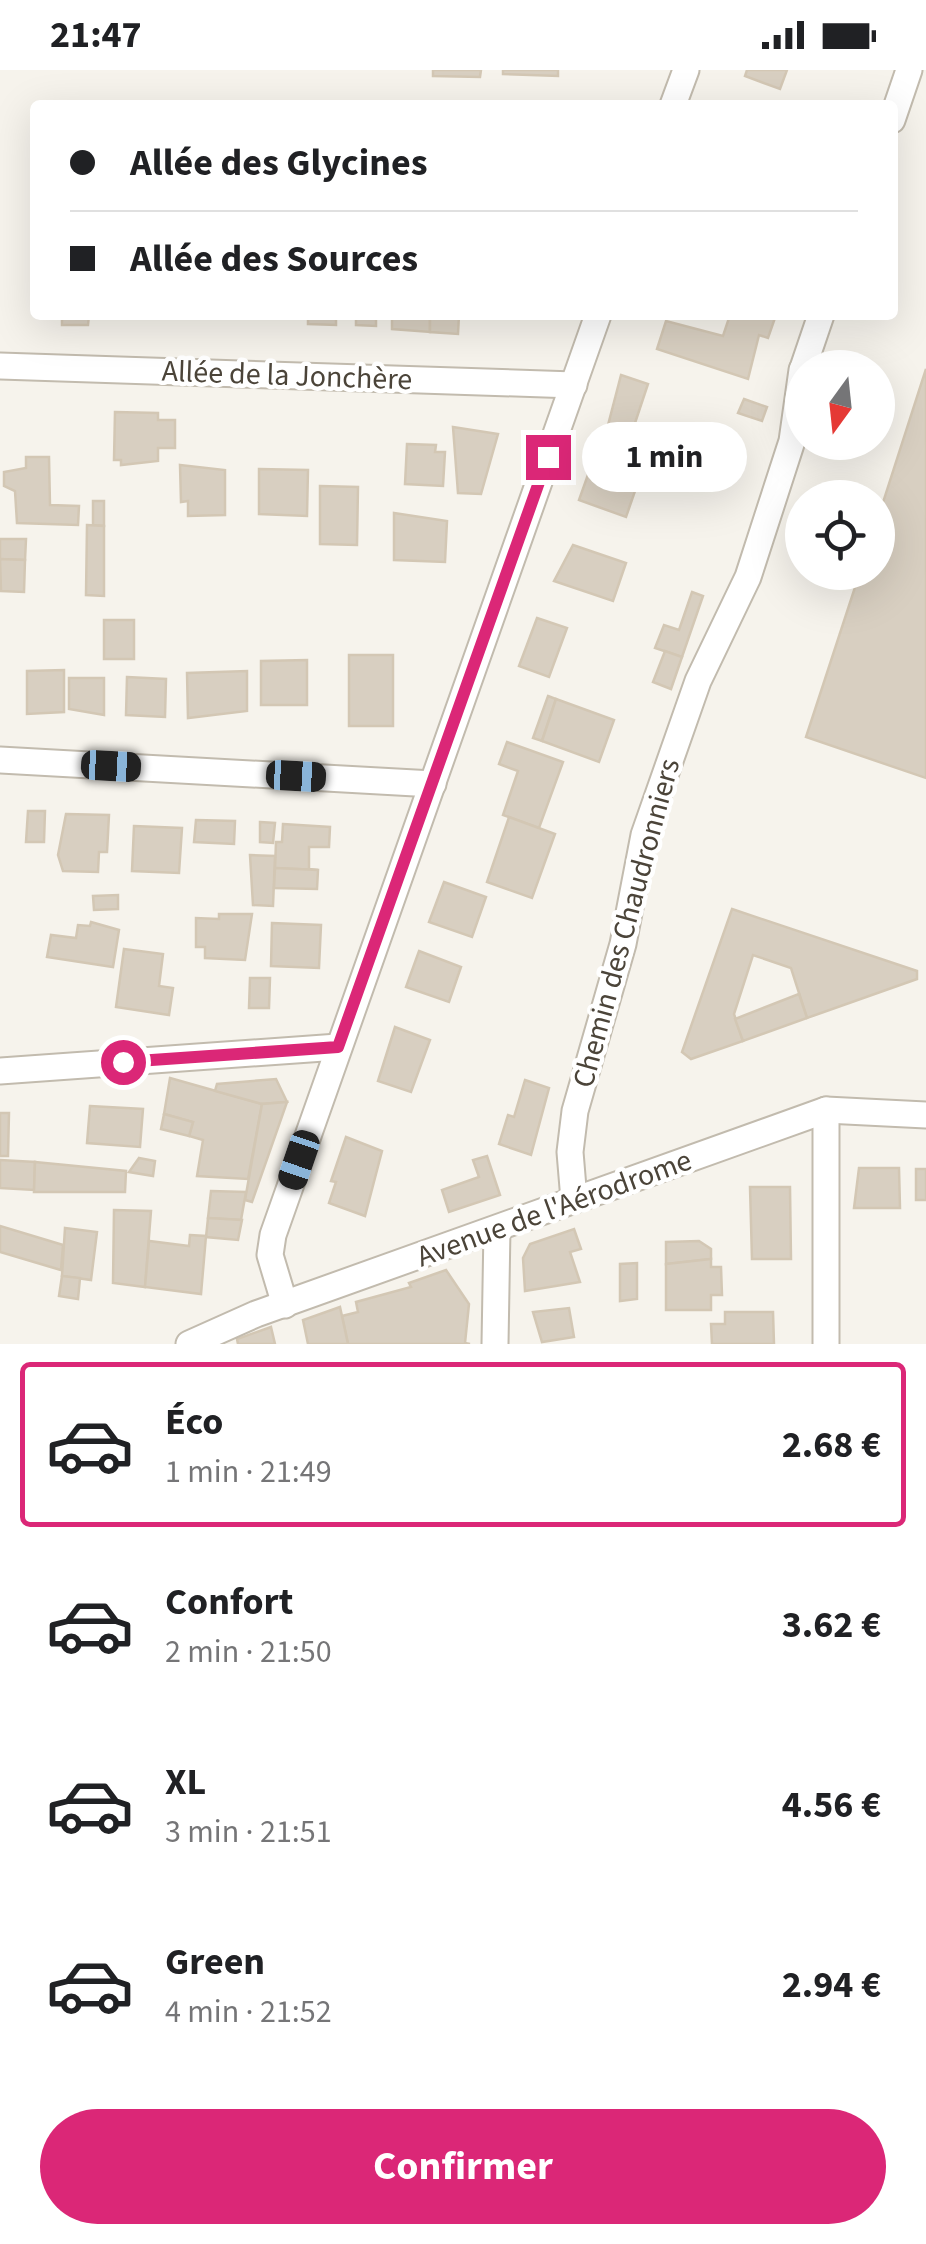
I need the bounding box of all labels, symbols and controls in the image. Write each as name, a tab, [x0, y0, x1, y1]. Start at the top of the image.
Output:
text: 21:47	[50, 8, 142, 62]
text: Allée des Glycines	[130, 136, 428, 190]
text: Allée des Sources	[130, 232, 418, 286]
street label: Allée de la Jonchère	[161, 350, 413, 401]
north arrow	[785, 350, 895, 460]
map controls	[785, 350, 895, 590]
callout: 1 min	[583, 422, 748, 492]
text: 1 min	[626, 434, 703, 480]
route end	[526, 435, 571, 480]
button: locate	[785, 480, 895, 590]
car	[80, 749, 142, 783]
street label: Chemin des Chaudronniers	[562, 754, 691, 1092]
car	[265, 759, 327, 793]
route start	[101, 1040, 146, 1085]
car	[275, 1127, 323, 1193]
street label: Avenue de l'Aérodrome	[411, 1139, 698, 1278]
text: Éco	[165, 1395, 223, 1449]
icon: car	[45, 1400, 135, 1490]
text: 2.68 €	[782, 1418, 881, 1472]
text: 1 min · 21:49	[165, 1449, 332, 1495]
text: Confort	[165, 1575, 293, 1629]
icon: car	[45, 1580, 135, 1670]
text: 3.62 €	[782, 1598, 881, 1652]
text: 2 min · 21:50	[165, 1629, 332, 1675]
text: XL	[165, 1755, 206, 1809]
icon: car	[45, 1760, 135, 1850]
text: 4.56 €	[782, 1778, 881, 1832]
text: 3 min · 21:51	[165, 1809, 332, 1855]
text: Green	[165, 1935, 265, 1989]
icon: car	[45, 1940, 135, 2030]
text: 2.94 €	[782, 1958, 881, 2012]
text: 4 min · 21:52	[165, 1989, 332, 2035]
button: Confirmer	[40, 2109, 886, 2224]

